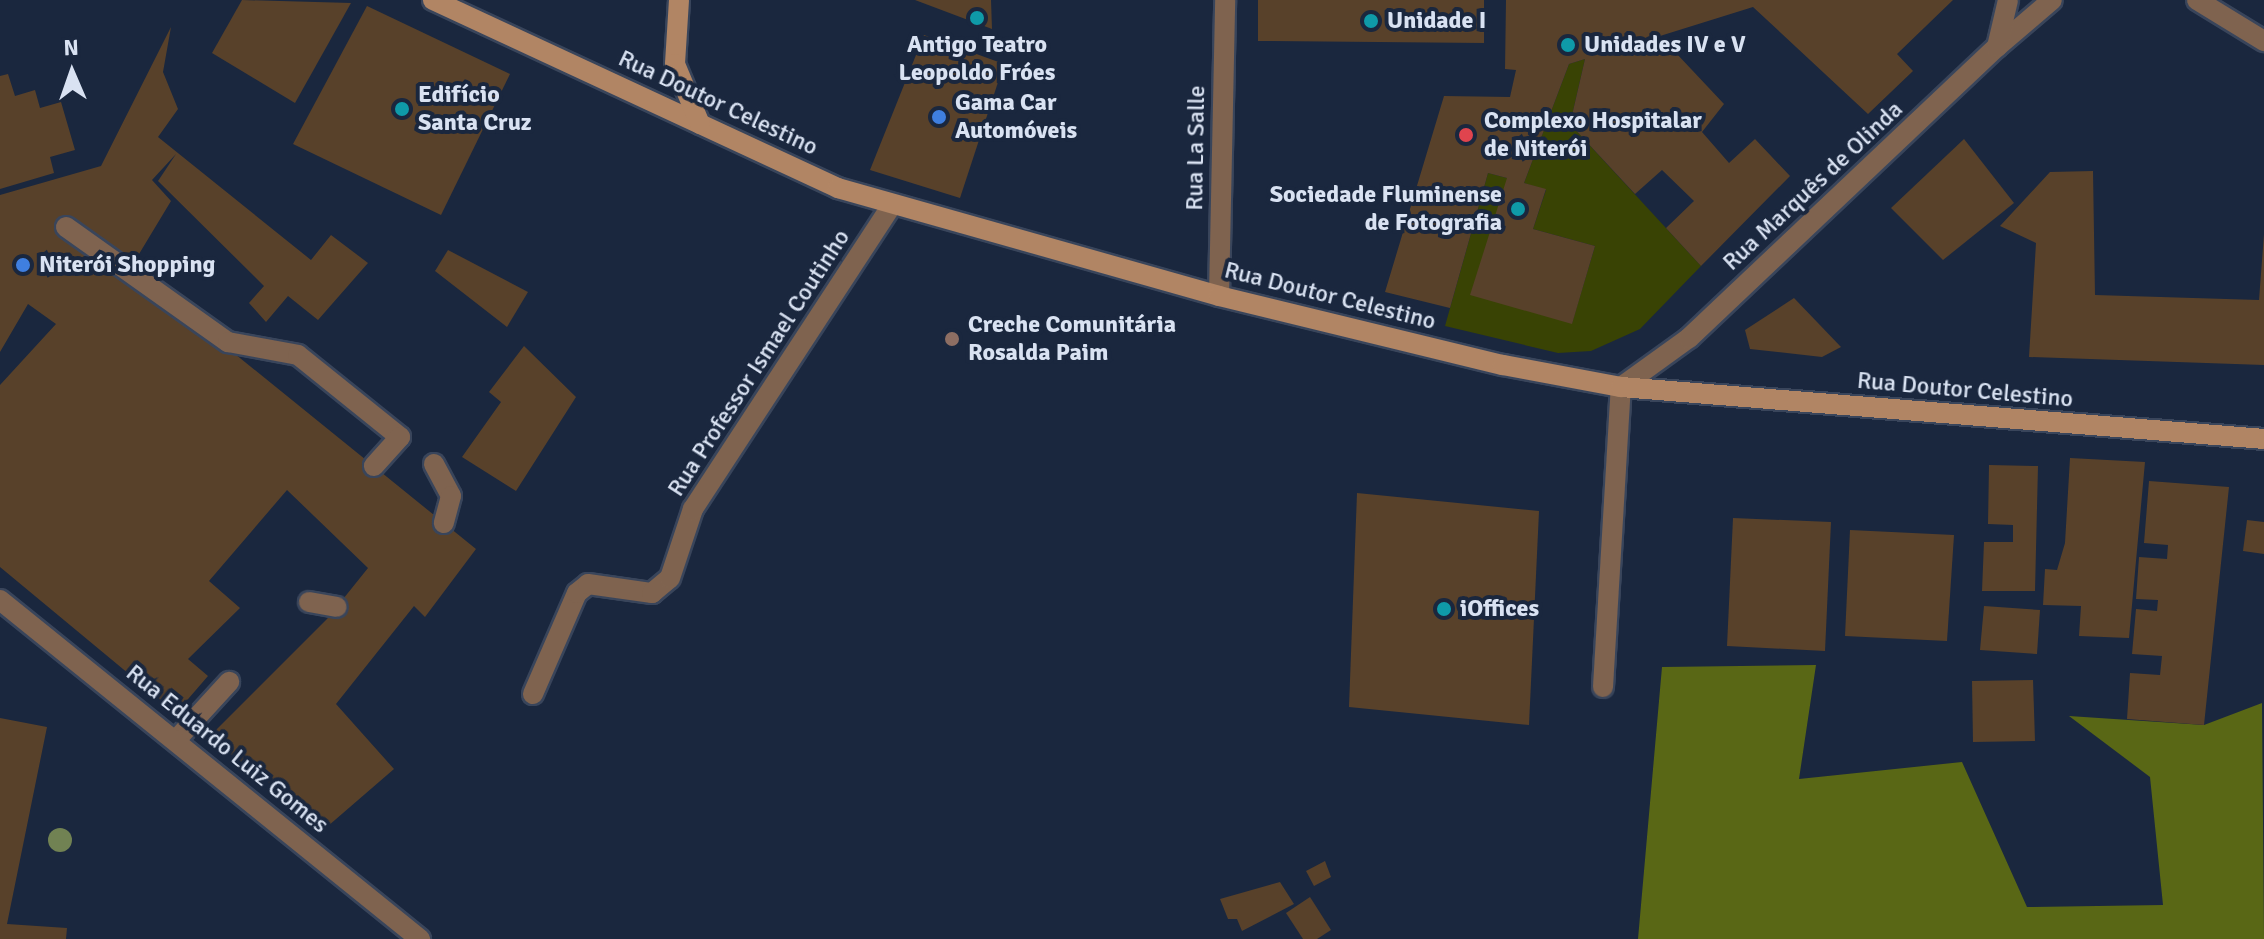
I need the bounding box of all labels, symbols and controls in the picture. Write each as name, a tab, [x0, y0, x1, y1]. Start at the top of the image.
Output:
place label: Unidade I	[1387, 7, 1486, 35]
marker: Antigo Teatro Leopoldo Fróes	[968, 9, 986, 27]
marker: Unidade I	[1362, 12, 1380, 30]
place label: Antigo Teatro Leopoldo Fróes	[899, 31, 1055, 87]
place label: Unidades IV e V	[1584, 31, 1745, 59]
north arrow	[32, 32, 112, 112]
text: N	[63, 34, 79, 61]
marker: Unidades IV e V	[1559, 36, 1577, 54]
street label: Rua Doutor Celestino	[614, 44, 822, 162]
place label: Edifício Santa Cruz	[418, 81, 532, 137]
street label: Rua La Salle	[1181, 85, 1211, 211]
place label: Gama Car Automóveis	[955, 89, 1077, 145]
street label: Rua Marquês de Olinda	[1717, 95, 1909, 277]
marker: Edifício Santa Cruz	[393, 100, 411, 118]
place label: Complexo Hospitalar de Niterói	[1484, 107, 1702, 163]
marker: Gama Car Automóveis	[930, 108, 948, 126]
marker: Complexo Hospitalar de Niterói	[1455, 124, 1477, 146]
place label: Sociedade Fluminense de Fotografia	[1270, 181, 1502, 237]
marker: Sociedade Fluminense de Fotografia	[1509, 200, 1527, 218]
street label: Rua Professor Ismael Coutinho	[662, 224, 856, 502]
place label: Niterói Shopping	[39, 251, 215, 279]
marker: Niterói Shopping	[14, 256, 32, 274]
street label: Rua Doutor Celestino	[1221, 256, 1439, 336]
place label: Creche Comunitária Rosalda Paim	[968, 311, 1176, 367]
marker: Creche Comunitária Rosalda Paim	[943, 330, 961, 348]
street label: Rua Doutor Celestino	[1856, 366, 2074, 414]
place label: iOffices	[1460, 595, 1539, 623]
marker: iOffices	[1435, 600, 1453, 618]
street label: Rua Eduardo Luiz Gomes	[120, 659, 334, 839]

